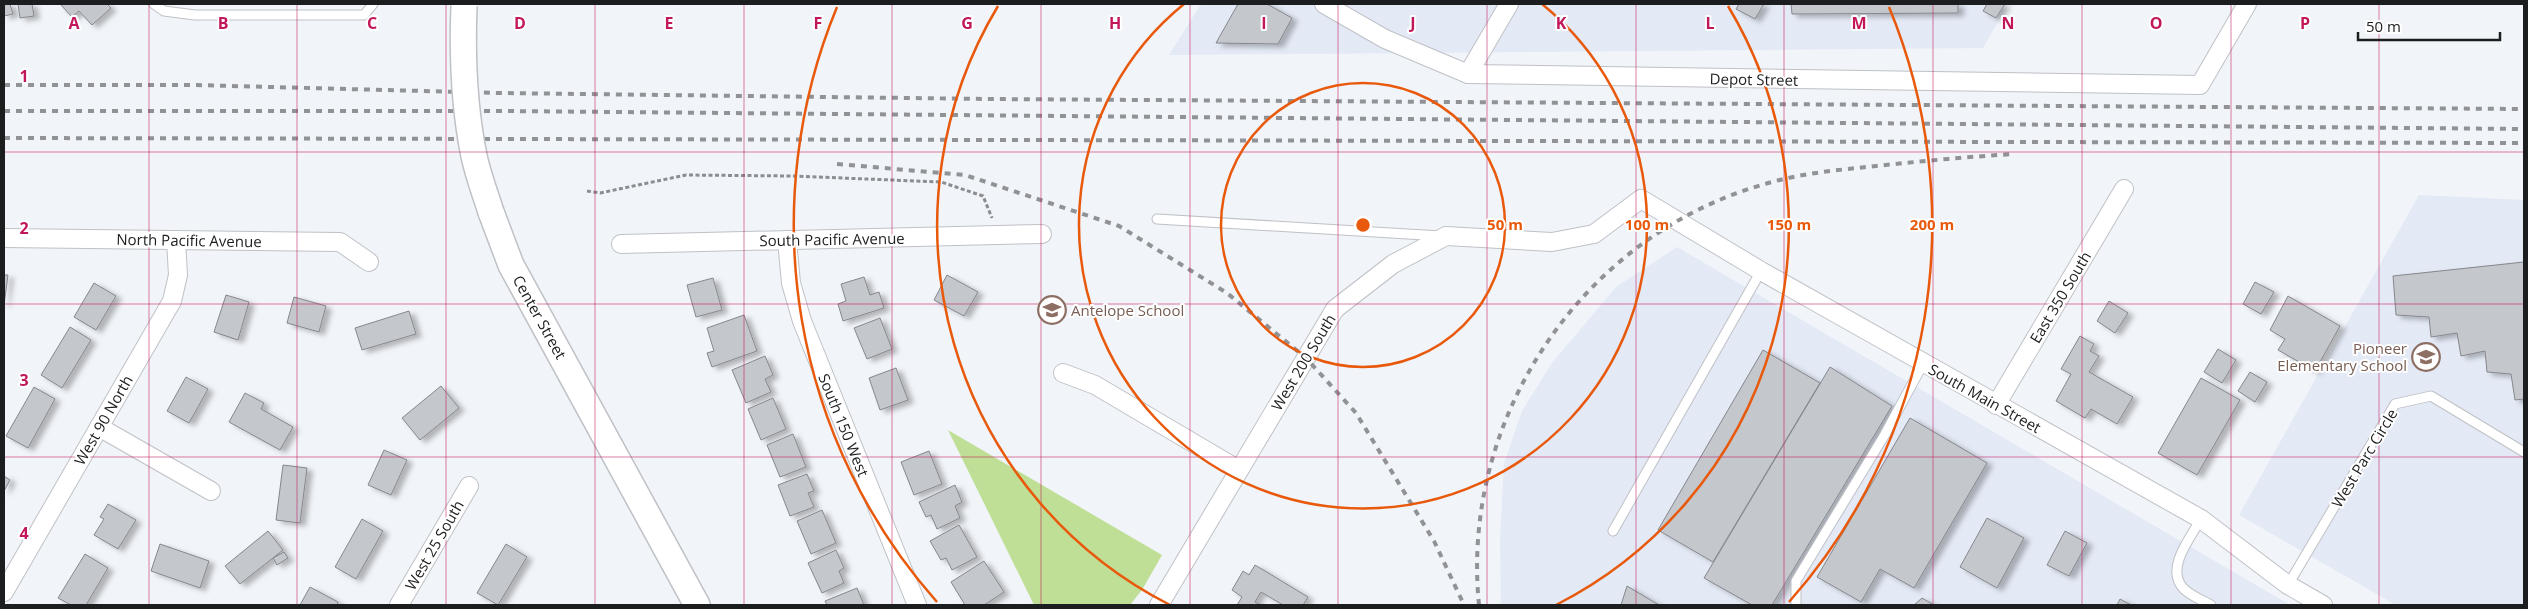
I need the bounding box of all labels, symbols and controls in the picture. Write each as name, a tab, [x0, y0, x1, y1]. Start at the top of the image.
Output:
scale bar	[2358, 10, 2500, 42]
text: A	[68, 12, 80, 34]
text: B	[218, 12, 228, 34]
text: C	[367, 12, 377, 34]
text: D	[514, 12, 526, 34]
text: E	[665, 12, 674, 34]
text: F	[814, 12, 822, 34]
text: G	[961, 12, 973, 34]
text: H	[1109, 12, 1121, 34]
text: I	[1261, 12, 1267, 34]
text: J	[1408, 12, 1416, 34]
text: K	[1556, 12, 1567, 34]
text: L	[1705, 12, 1715, 34]
text: M	[1851, 12, 1867, 34]
text: N	[2001, 12, 2015, 34]
text: O	[2150, 12, 2162, 34]
text: P	[2300, 12, 2310, 34]
text: 50 m	[2366, 16, 2401, 36]
text: 1	[19, 65, 29, 87]
street label: Depot Street	[1710, 68, 1798, 90]
text: 50 m	[1487, 214, 1523, 234]
text: 100 m	[1625, 214, 1669, 234]
text: 150 m	[1767, 214, 1811, 234]
text: 200 m	[1910, 214, 1954, 234]
centre of rings	[1354, 216, 1372, 234]
text: 2	[19, 217, 29, 239]
street label: South Pacific Avenue	[759, 228, 905, 250]
street label: North Pacific Avenue	[116, 229, 262, 251]
street label: East 350 South	[2025, 247, 2095, 347]
street label: Center Street	[509, 272, 571, 362]
school or university icon: Antelope School	[1037, 295, 1067, 325]
place label: Antelope School	[1071, 300, 1184, 320]
street label: West 200 South	[1266, 310, 1340, 414]
place label: Pioneer Elementary School	[2277, 338, 2407, 375]
school or university icon: Pioneer Elementary School	[2411, 342, 2441, 372]
street label: South Main Street	[1925, 359, 2045, 437]
text: 3	[19, 369, 29, 391]
street label: West 90 North	[69, 371, 137, 469]
street label: South 150 West	[814, 371, 874, 479]
street label: West Parc Circle	[2327, 405, 2401, 511]
street label: West 25 South	[400, 496, 468, 594]
text: 4	[19, 522, 29, 544]

